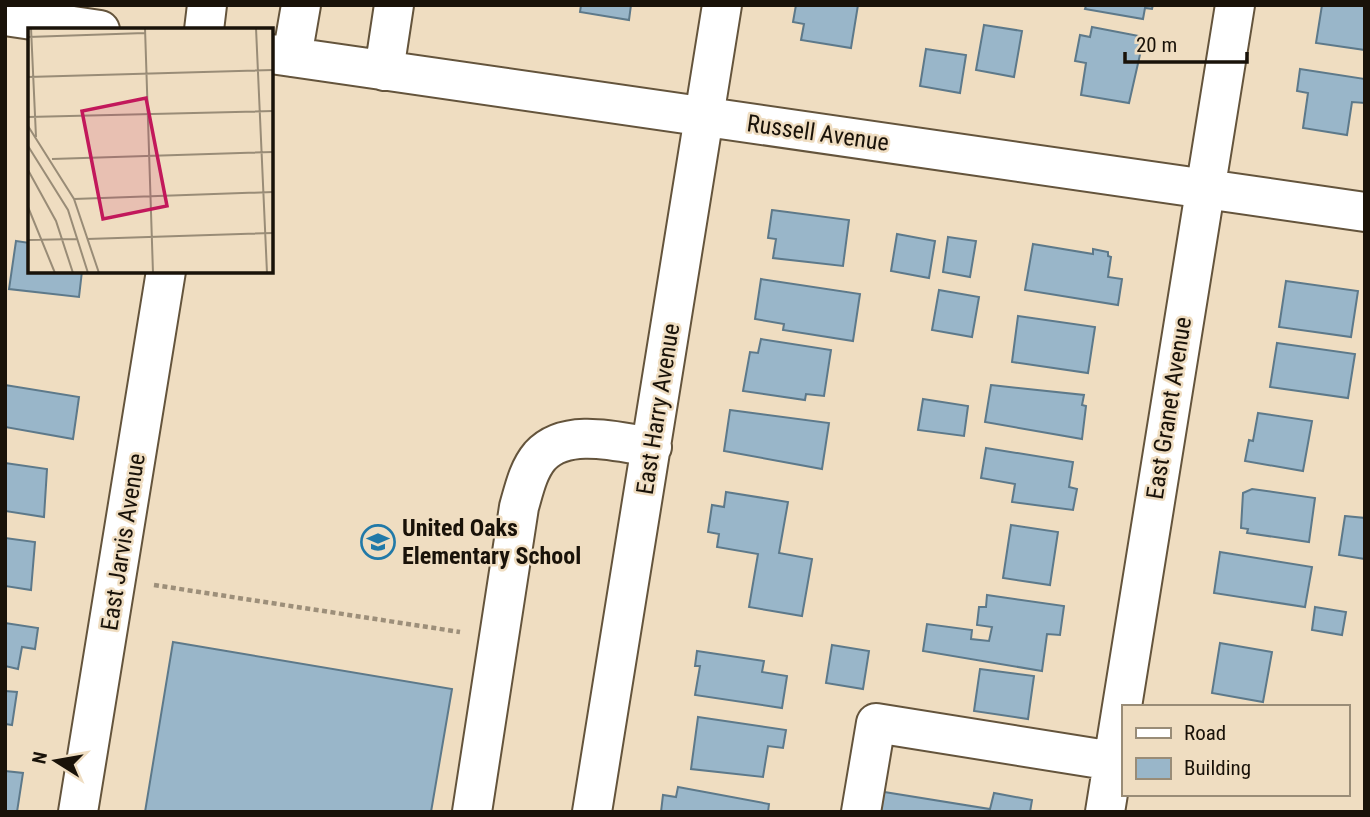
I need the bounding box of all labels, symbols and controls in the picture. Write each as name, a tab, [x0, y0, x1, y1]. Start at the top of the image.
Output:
scale bar	[1125, 21, 1248, 65]
inset map	[28, 28, 273, 273]
text: 20 m	[1136, 33, 1177, 57]
street label: Russell Avenue	[745, 109, 891, 157]
street label: East Granet Avenue	[1141, 315, 1197, 501]
street label: East Harry Avenue	[631, 321, 685, 497]
street label: East Jarvis Avenue	[95, 451, 151, 633]
place label: United Oaks Elementary School	[402, 514, 581, 570]
school or university icon: United Oaks Elementary School	[359, 523, 397, 561]
legend	[1122, 705, 1349, 796]
text: Road	[1184, 721, 1226, 745]
north arrow	[21, 726, 91, 796]
text: N	[27, 750, 52, 766]
text: Building	[1184, 756, 1251, 780]

